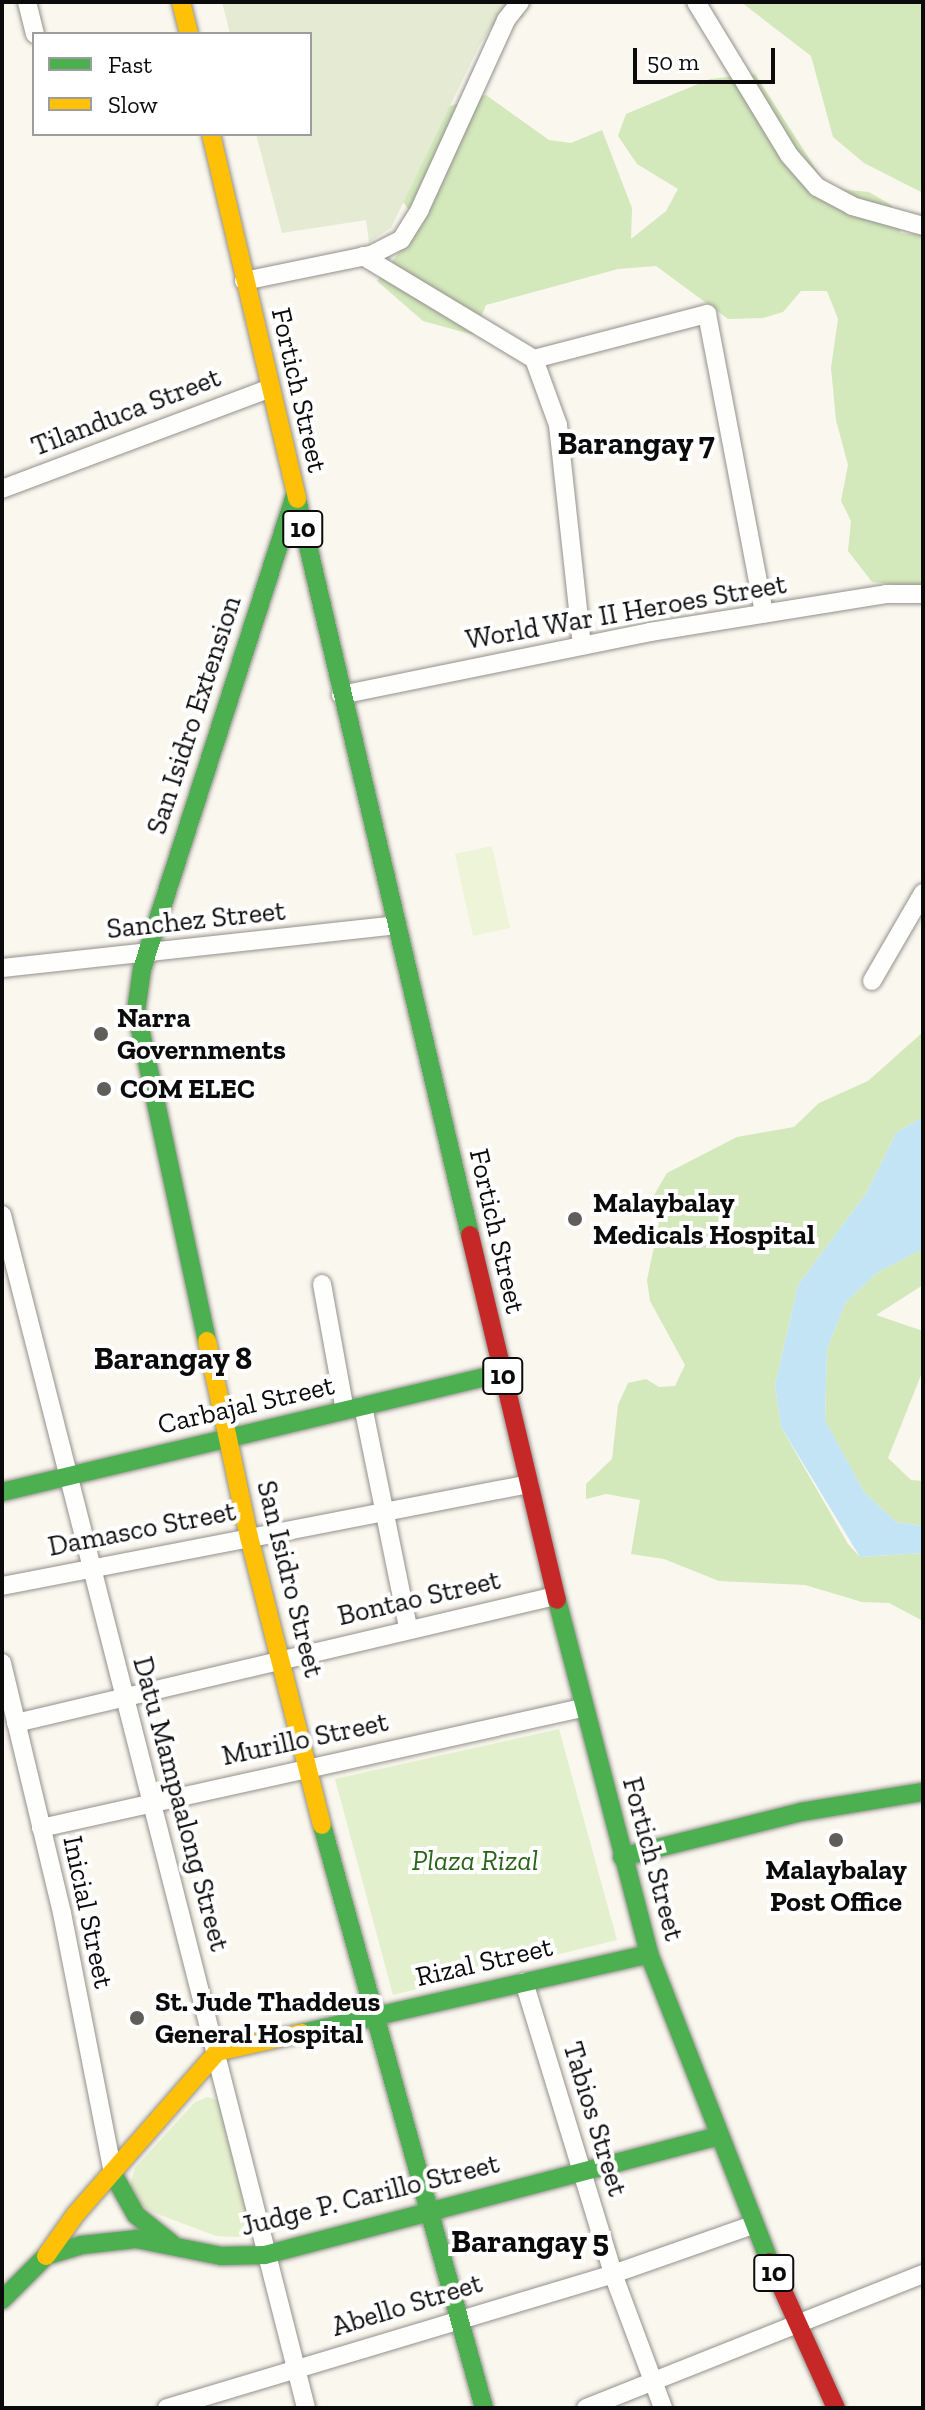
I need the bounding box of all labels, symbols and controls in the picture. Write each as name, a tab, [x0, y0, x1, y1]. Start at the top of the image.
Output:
legend	[32, 32, 312, 136]
scale bar	[637, 32, 779, 82]
text: 50 m	[647, 47, 699, 76]
text: Fast	[108, 50, 152, 79]
text: Slow	[108, 90, 158, 119]
street label: Fortich Street	[264, 304, 334, 476]
street label: Tilanduca Street	[27, 360, 225, 464]
district label: Barangay 7	[557, 424, 715, 462]
road number: 10	[281, 507, 325, 551]
street label: World War II Heroes Street	[462, 567, 790, 657]
street label: San Isidro Extension	[140, 592, 248, 838]
street label: Sanchez Street	[105, 894, 287, 946]
place label: Narra Governments	[117, 1001, 286, 1067]
marker: Narra Governments	[92, 1025, 110, 1043]
place label: COM ELEC	[120, 1072, 255, 1106]
marker: COM ELEC	[95, 1080, 113, 1098]
street label: Fortich Street	[462, 1145, 532, 1317]
place label: Malaybalay Medicals Hospital	[593, 1186, 815, 1252]
marker: Malaybalay Medicals Hospital	[564, 1208, 586, 1230]
district label: Barangay 8	[93, 1339, 253, 1377]
road number: 10	[481, 1354, 525, 1398]
street label: Carbajal Street	[155, 1368, 337, 1442]
street label: San Isidro Street	[249, 1477, 331, 1681]
street label: Damasco Street	[45, 1494, 239, 1564]
street label: Bontao Street	[334, 1563, 504, 1633]
street label: Datu Mampaalong Street	[126, 1653, 236, 1955]
street label: Murillo Street	[219, 1705, 391, 1773]
street label: Fortich Street	[615, 1773, 691, 1945]
marker: Malaybalay Post Office	[827, 1831, 845, 1849]
street label: Inicial Street	[55, 1833, 121, 1991]
park label: Plaza Rizal	[412, 1844, 538, 1878]
place label: Malaybalay Post Office	[765, 1853, 907, 1919]
street label: Rizal Street	[412, 1930, 556, 1994]
place label: St. Jude Thaddeus General Hospital	[155, 1985, 381, 2051]
marker: St. Jude Thaddeus General Hospital	[126, 2007, 148, 2029]
street label: Tabios Street	[556, 2038, 634, 2200]
street label: Judge P. Carillo Street	[237, 2147, 503, 2243]
district label: Barangay 5	[451, 2222, 609, 2260]
road number: 10	[752, 2251, 796, 2295]
street label: Abello Street	[328, 2266, 486, 2344]

